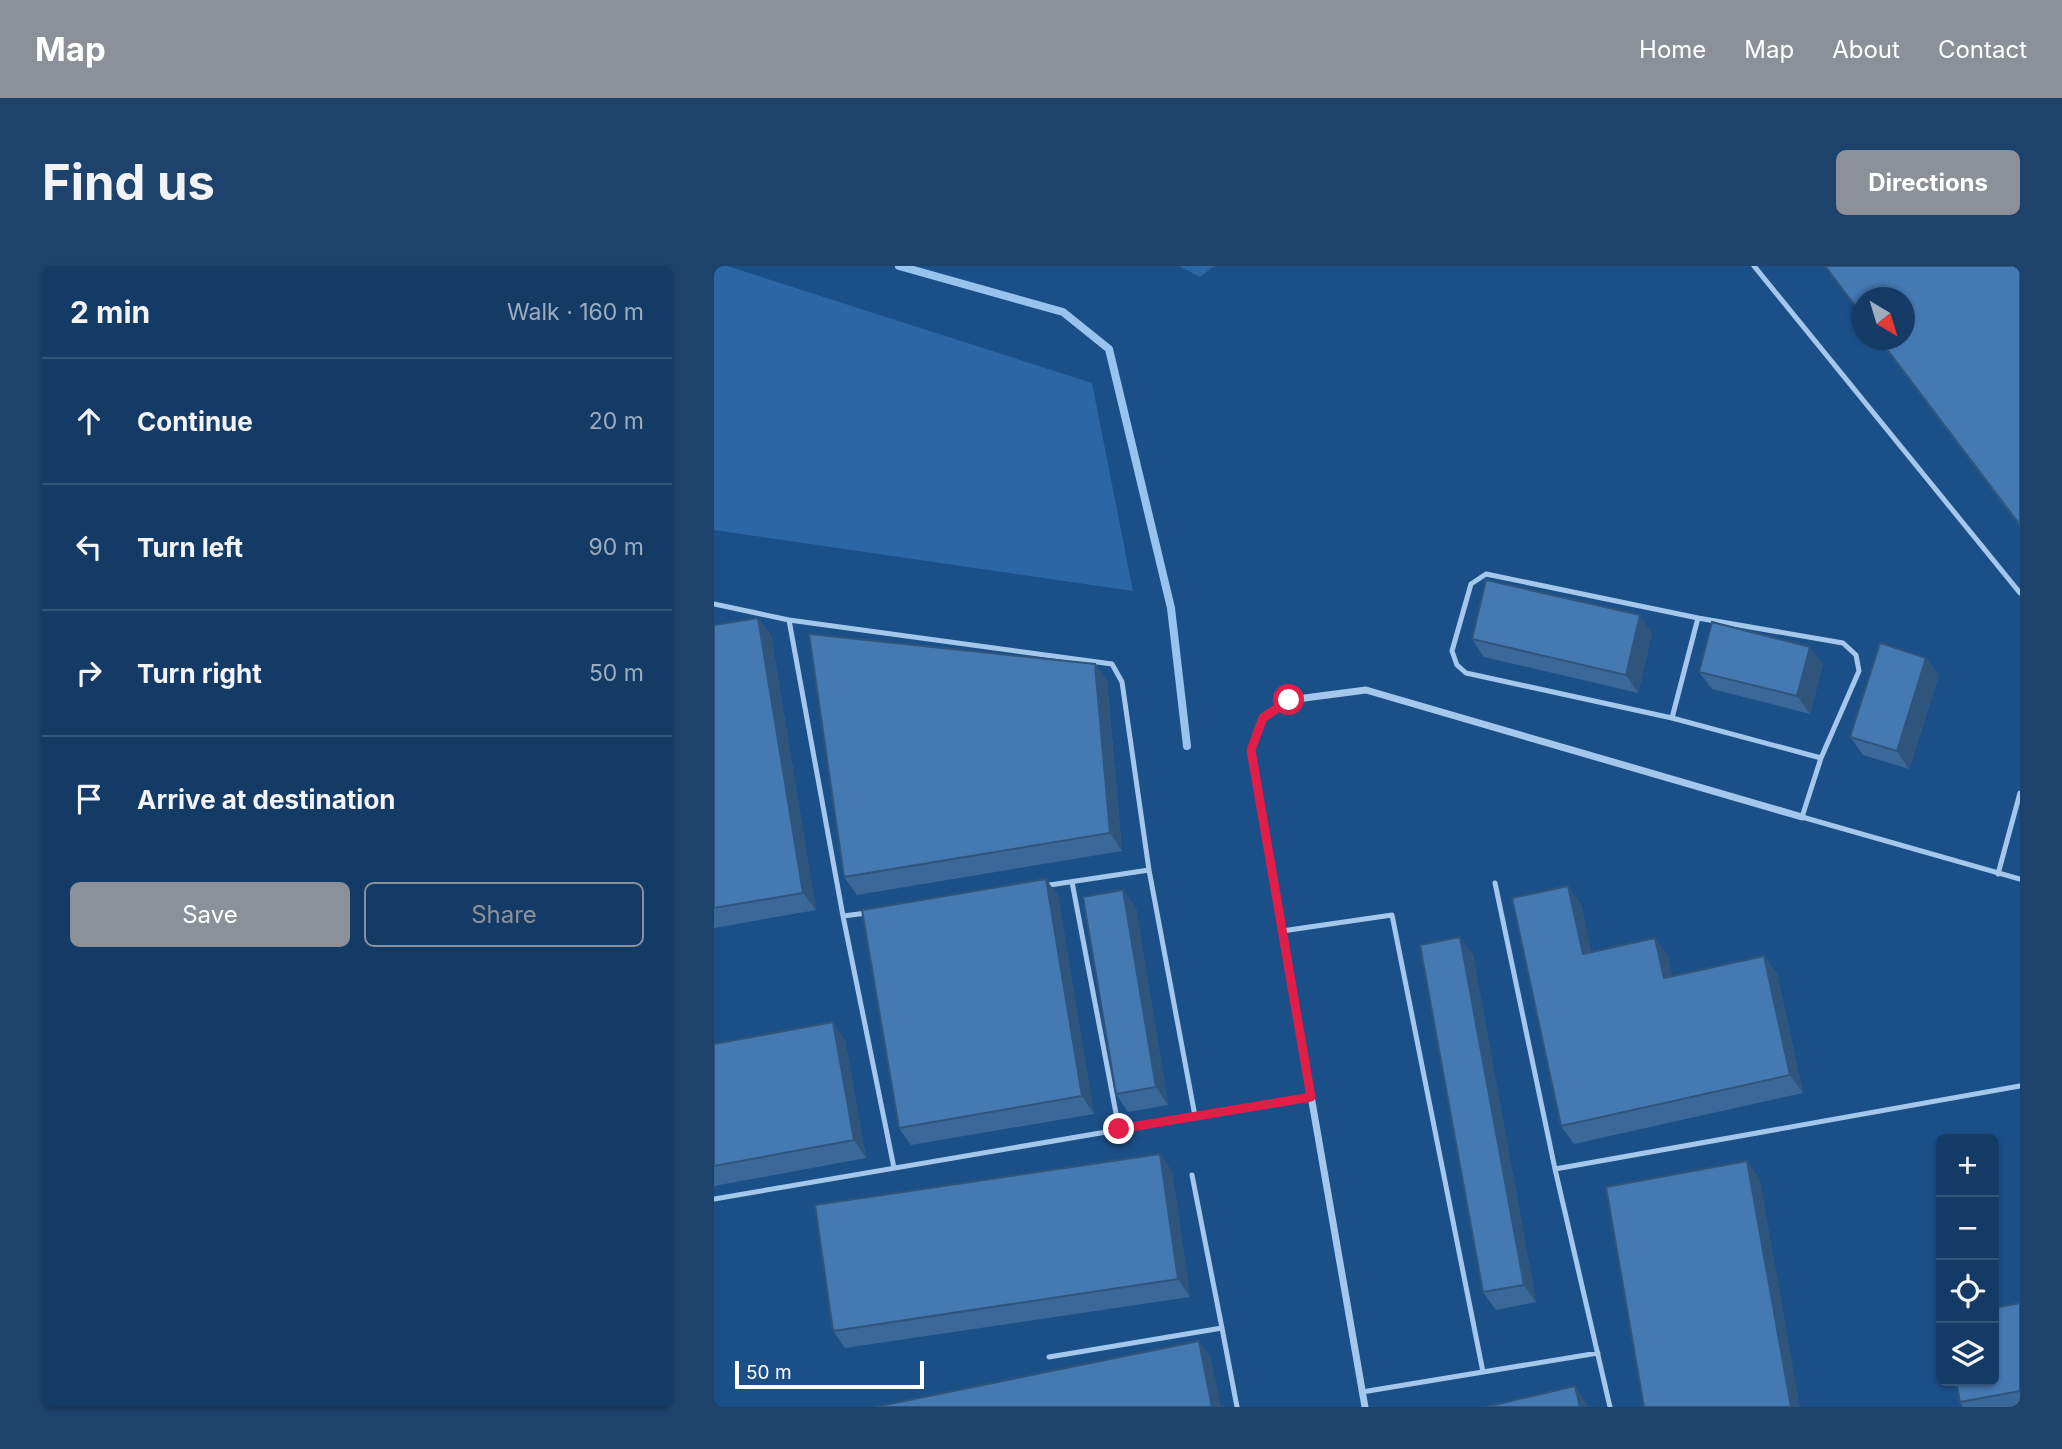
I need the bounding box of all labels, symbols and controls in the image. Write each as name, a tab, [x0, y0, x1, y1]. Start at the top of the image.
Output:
text: Map	[35, 29, 106, 69]
text: Home	[1639, 35, 1706, 64]
text: Map	[1744, 35, 1794, 64]
text: About	[1832, 35, 1900, 64]
text: Contact	[1938, 35, 2027, 64]
button: Directions	[1836, 150, 2020, 215]
text: Find us	[42, 153, 215, 212]
north arrow	[1852, 287, 1915, 350]
text: 2 min	[70, 294, 150, 330]
text: Walk · 160 m	[507, 298, 644, 326]
icon: ahead	[70, 402, 108, 440]
text: Continue	[137, 406, 253, 437]
text: 20 m	[589, 407, 644, 435]
icon: left	[70, 528, 108, 566]
text: Turn left	[137, 532, 243, 563]
text: 90 m	[589, 533, 644, 561]
icon: right	[70, 654, 108, 692]
text: Turn right	[137, 658, 262, 689]
text: 50 m	[589, 659, 644, 687]
route start	[1273, 684, 1304, 715]
icon: arrive	[70, 780, 108, 818]
text: Arrive at destination	[137, 784, 396, 815]
button: Save	[70, 882, 350, 947]
button: Share	[364, 882, 644, 947]
route end	[1103, 1113, 1134, 1144]
map controls	[1936, 1134, 1999, 1386]
button: +	[1936, 1134, 1999, 1197]
button: −	[1936, 1197, 1999, 1260]
button: locate	[1936, 1260, 1999, 1323]
button: layers	[1936, 1323, 1999, 1386]
scale bar	[735, 1358, 924, 1390]
text: 50 m	[746, 1361, 792, 1384]

